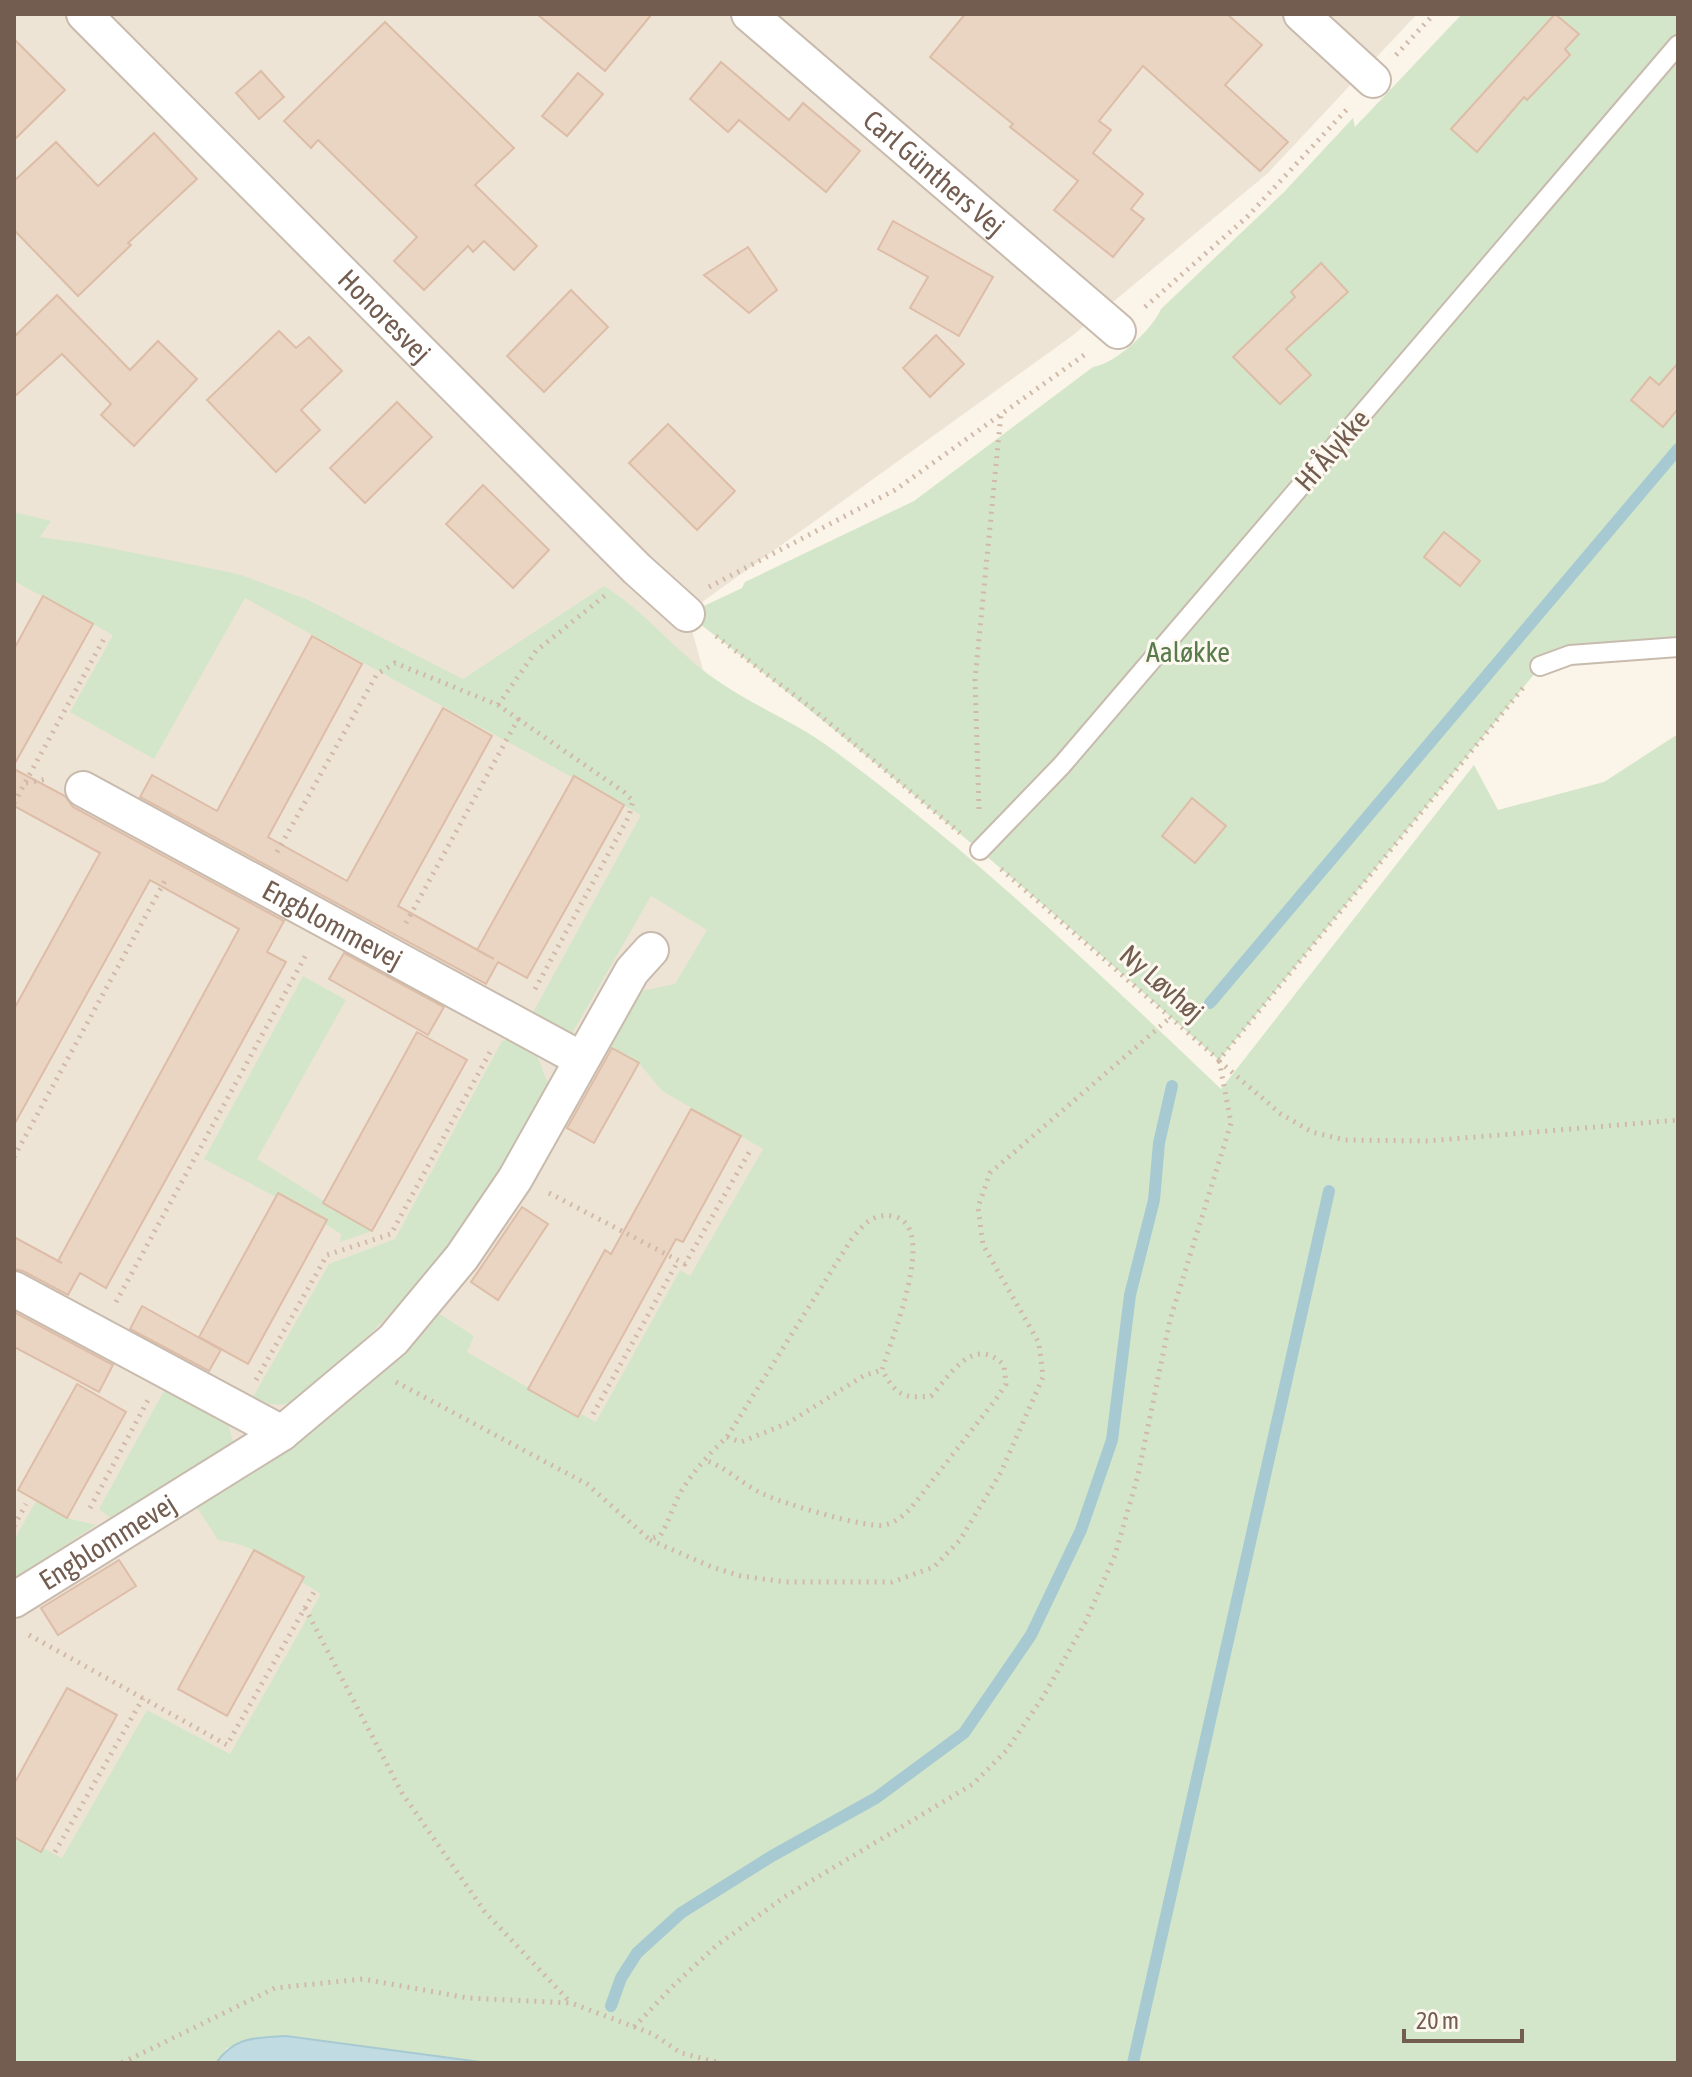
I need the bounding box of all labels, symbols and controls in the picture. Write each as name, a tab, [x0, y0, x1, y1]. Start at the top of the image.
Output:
street label: Carl Günthers Vej	[857, 104, 1011, 242]
street label: Honoresvej	[332, 263, 437, 369]
street label: Hf Ålykke	[1287, 402, 1376, 497]
park label: Aaløkke	[1146, 636, 1230, 668]
street label: Engblommevej	[257, 874, 408, 975]
street label: Ny Løvhøj	[1114, 938, 1210, 1028]
street label: Engblommevej	[33, 1487, 181, 1596]
scale bar	[1404, 1993, 1522, 2043]
text: 20 m	[1416, 2007, 1459, 2034]

